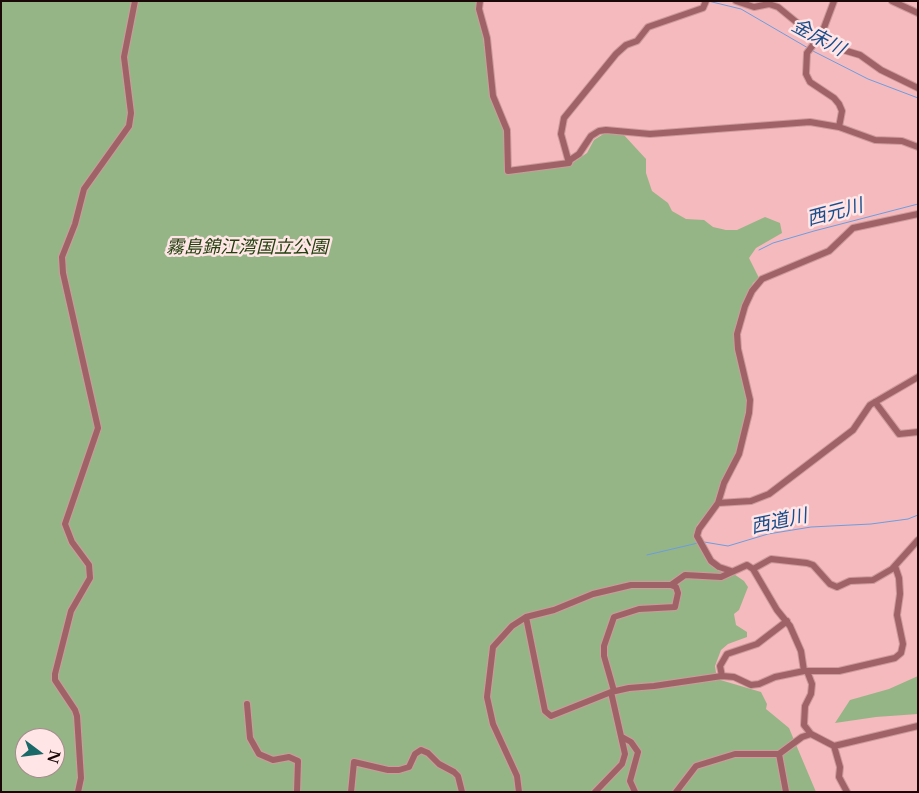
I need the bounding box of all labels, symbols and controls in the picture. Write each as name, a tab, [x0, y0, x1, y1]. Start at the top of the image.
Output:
water label: 金床川	[787, 15, 849, 61]
water label: 西元川	[805, 195, 865, 231]
park label: 霧島錦江湾国立公園	[166, 237, 328, 259]
water label: 西道川	[749, 505, 809, 539]
north arrow	[15, 728, 65, 778]
text: N	[43, 748, 64, 765]

